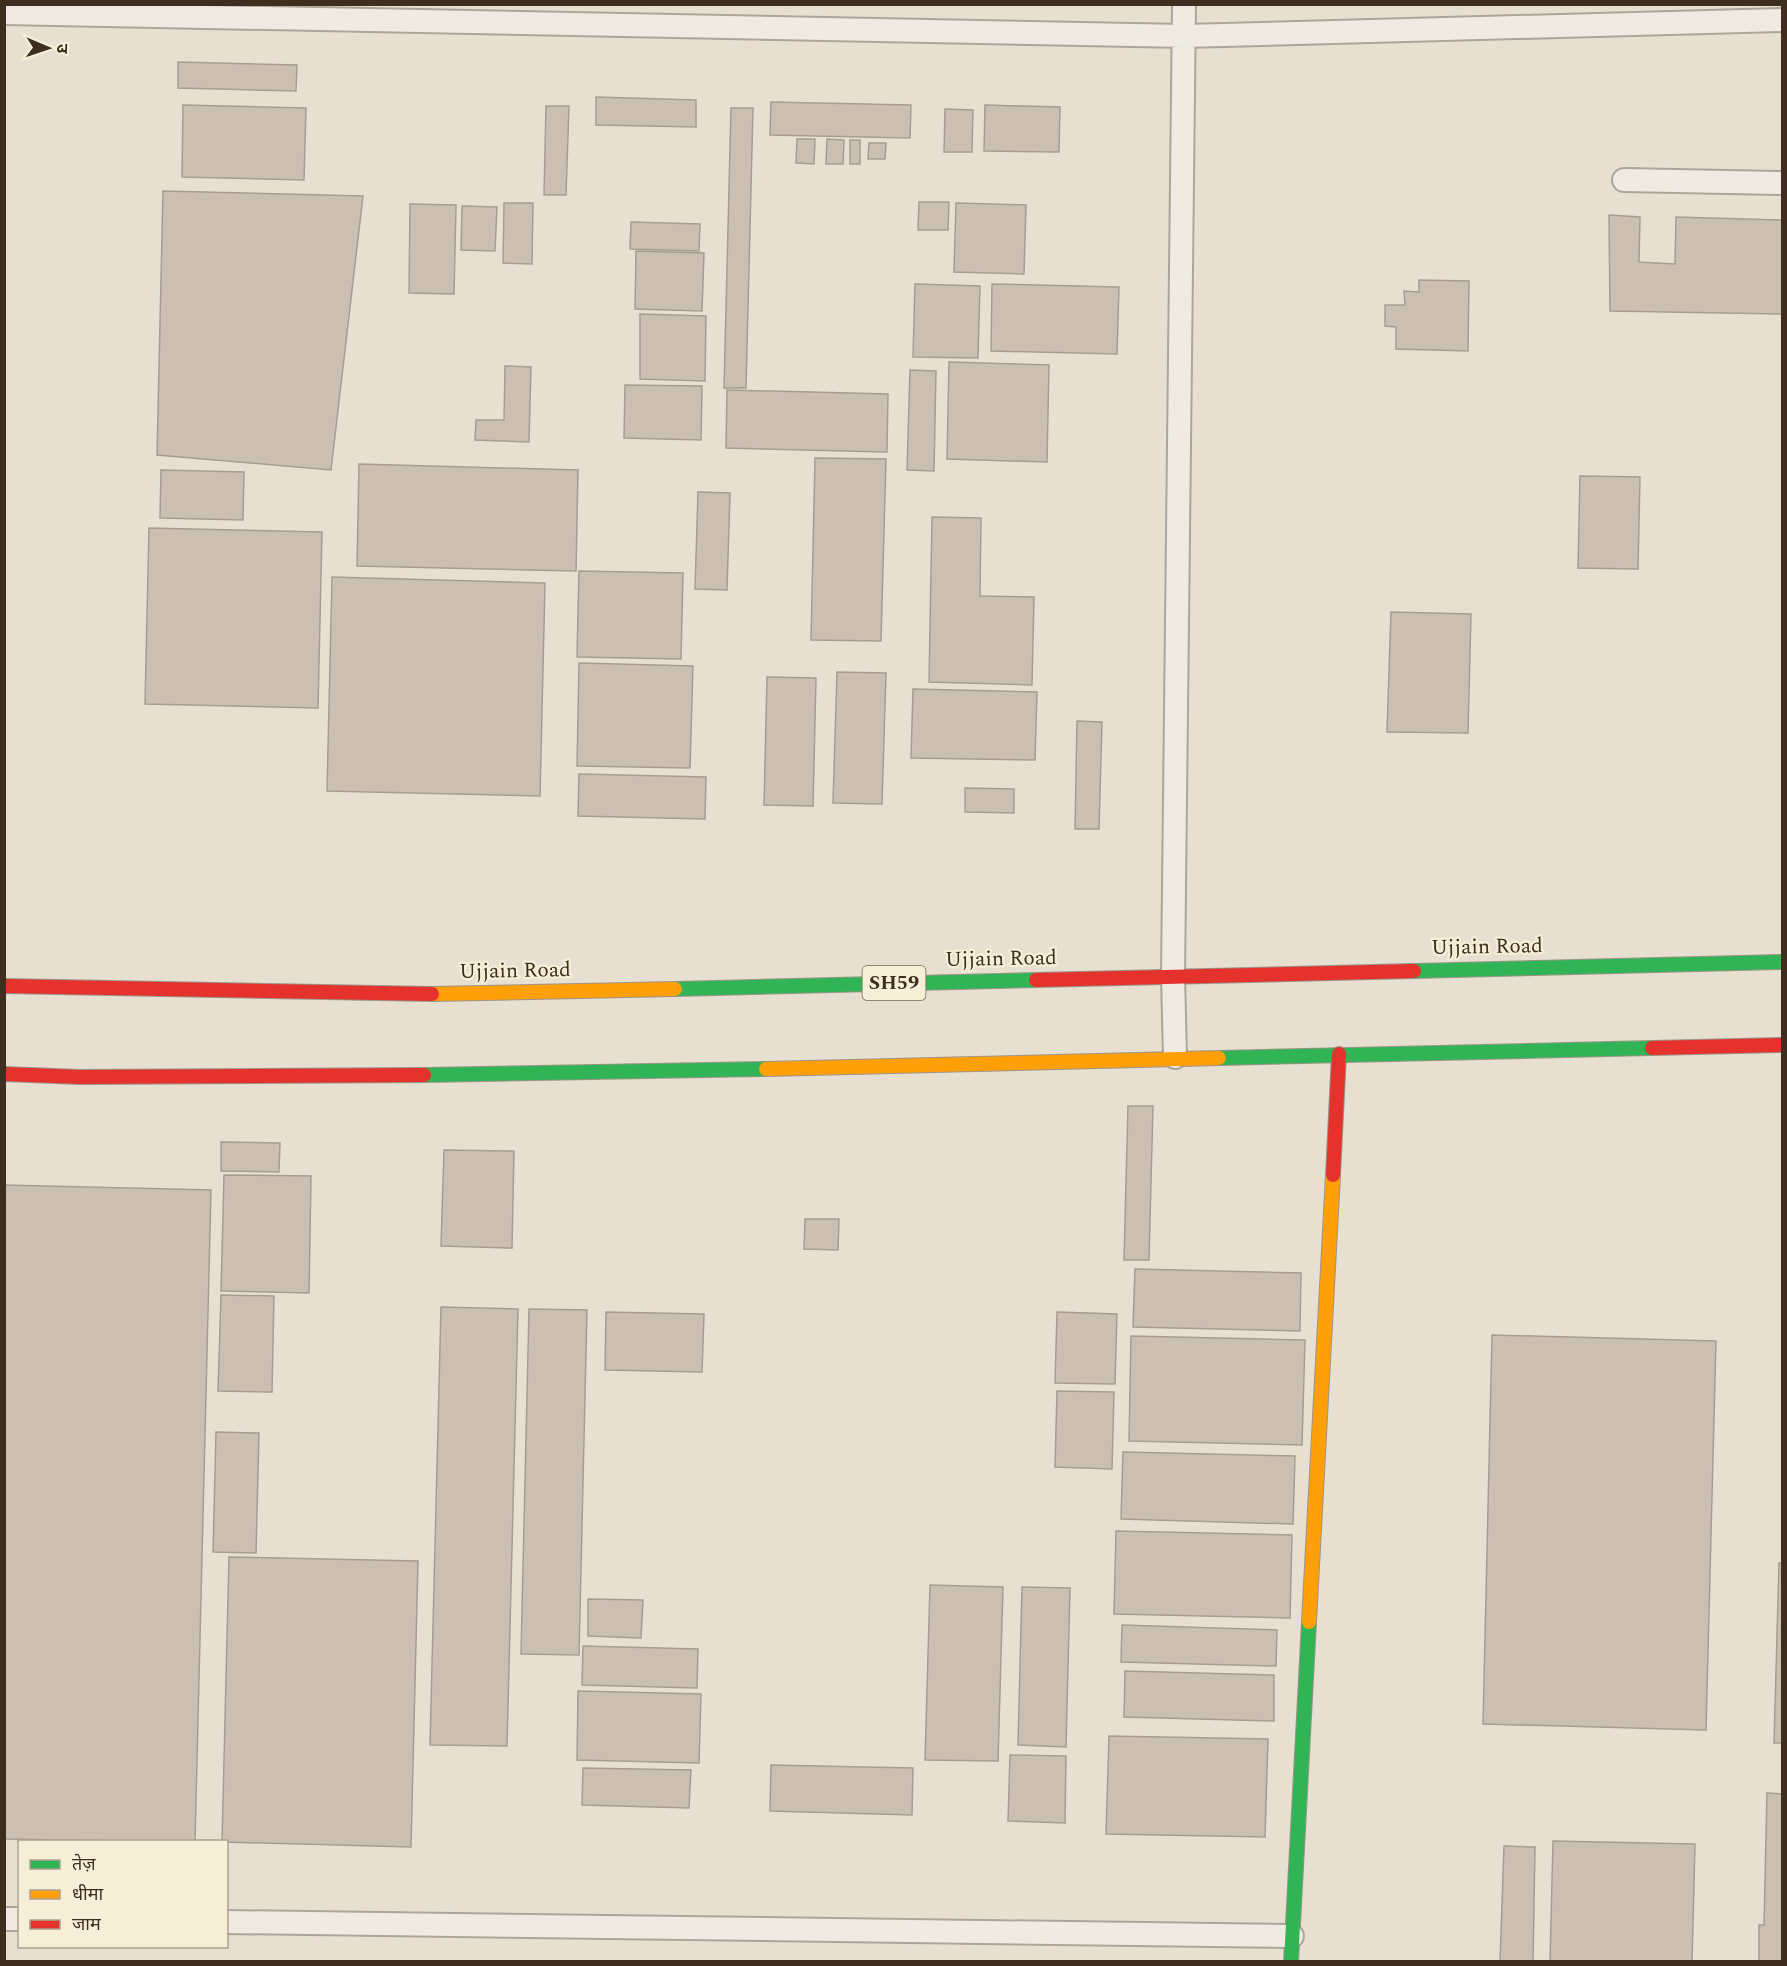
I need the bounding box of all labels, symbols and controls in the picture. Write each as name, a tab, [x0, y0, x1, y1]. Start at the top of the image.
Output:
north arrow	[18, 18, 78, 78]
text: उ	[50, 43, 74, 54]
street label: Ujjain Road	[1431, 930, 1543, 964]
street label: Ujjain Road	[945, 942, 1057, 976]
street label: Ujjain Road	[459, 954, 571, 988]
road number: SH59	[862, 966, 926, 1000]
legend	[18, 1840, 228, 1948]
text: तेज़	[72, 1851, 96, 1878]
text: धीमा	[72, 1881, 103, 1908]
text: जाम	[72, 1911, 102, 1938]

